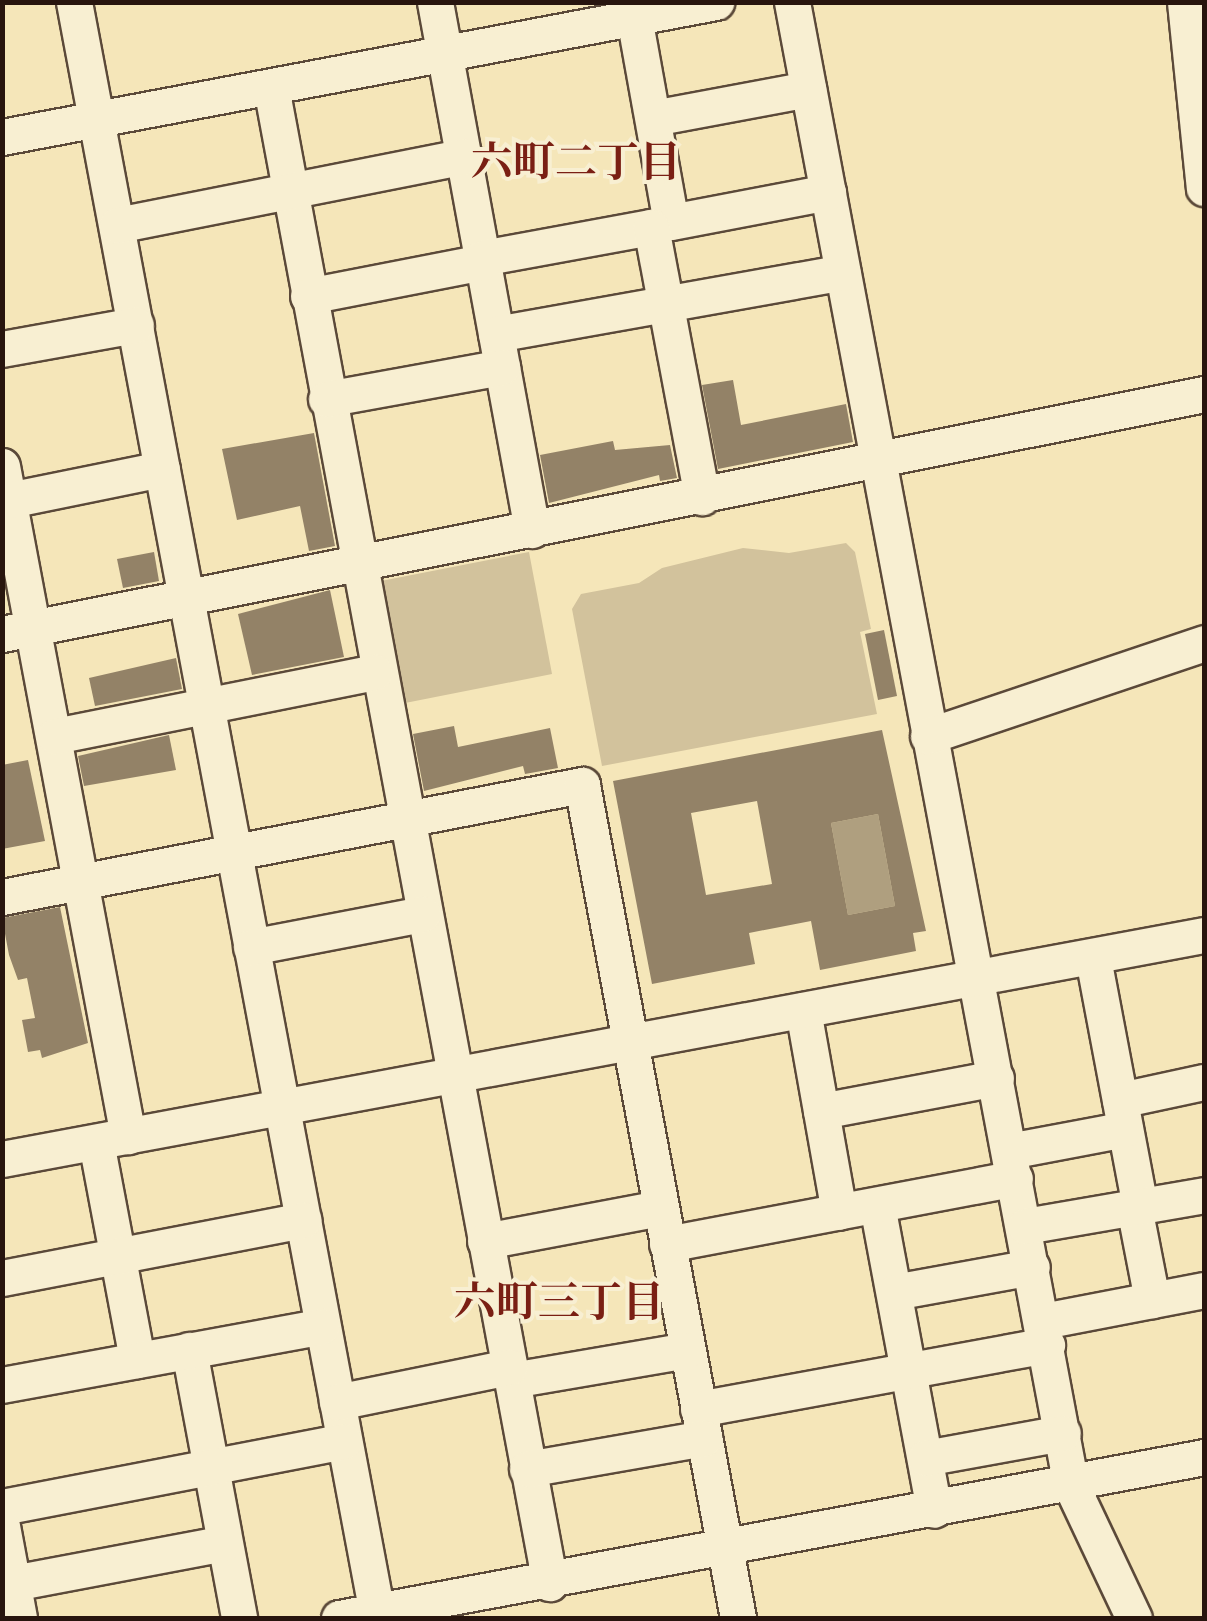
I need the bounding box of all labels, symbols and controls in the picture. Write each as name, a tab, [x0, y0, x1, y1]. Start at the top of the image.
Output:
district label: 六町二丁目	[471, 137, 681, 187]
district label: 六町三丁目	[454, 1277, 664, 1327]

